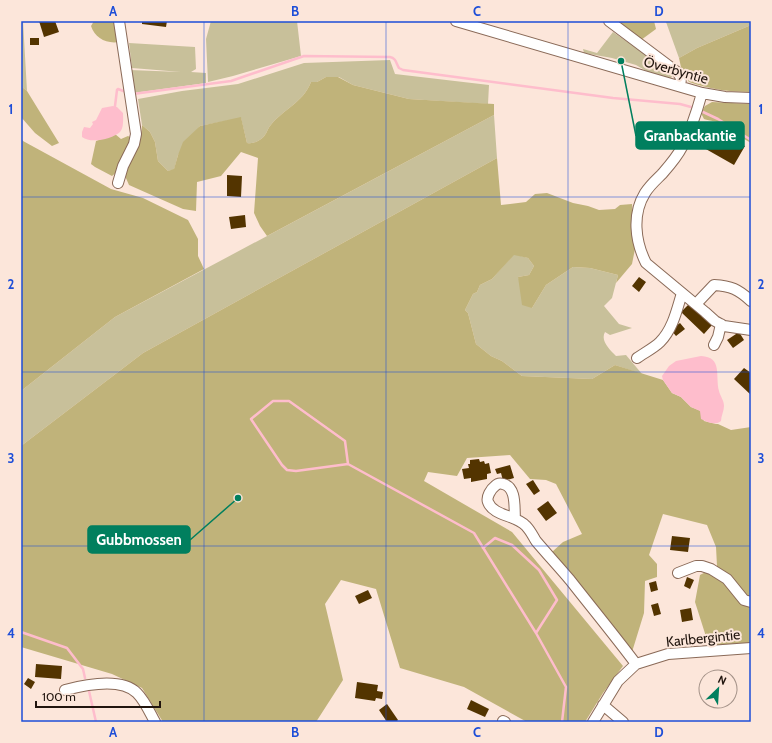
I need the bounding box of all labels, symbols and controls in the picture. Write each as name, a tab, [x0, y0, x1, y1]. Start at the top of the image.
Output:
text: A	[109, 3, 118, 19]
text: B	[291, 3, 299, 19]
text: C	[473, 3, 481, 19]
text: D	[654, 3, 664, 19]
street label: Överbyntie	[642, 52, 710, 88]
text: 1	[9, 101, 13, 117]
text: 1	[759, 101, 763, 117]
callout: Granbackantie	[636, 122, 744, 149]
text: Granbackantie	[644, 127, 737, 145]
text: 2	[8, 276, 15, 292]
text: 2	[758, 276, 765, 292]
text: 3	[7, 450, 15, 466]
text: 3	[757, 450, 765, 466]
callout: Gubbmossen	[88, 526, 190, 553]
text: Gubbmossen	[96, 531, 182, 549]
text: 4	[7, 625, 15, 641]
street label: Karlbergintie	[665, 625, 741, 651]
text: 4	[757, 625, 765, 641]
north arrow	[698, 669, 738, 709]
text: N	[716, 672, 729, 688]
scale bar	[36, 683, 160, 709]
text: 100 m	[42, 689, 76, 704]
text: A	[109, 724, 118, 740]
text: B	[291, 724, 299, 740]
text: C	[473, 724, 481, 740]
text: D	[654, 724, 664, 740]

